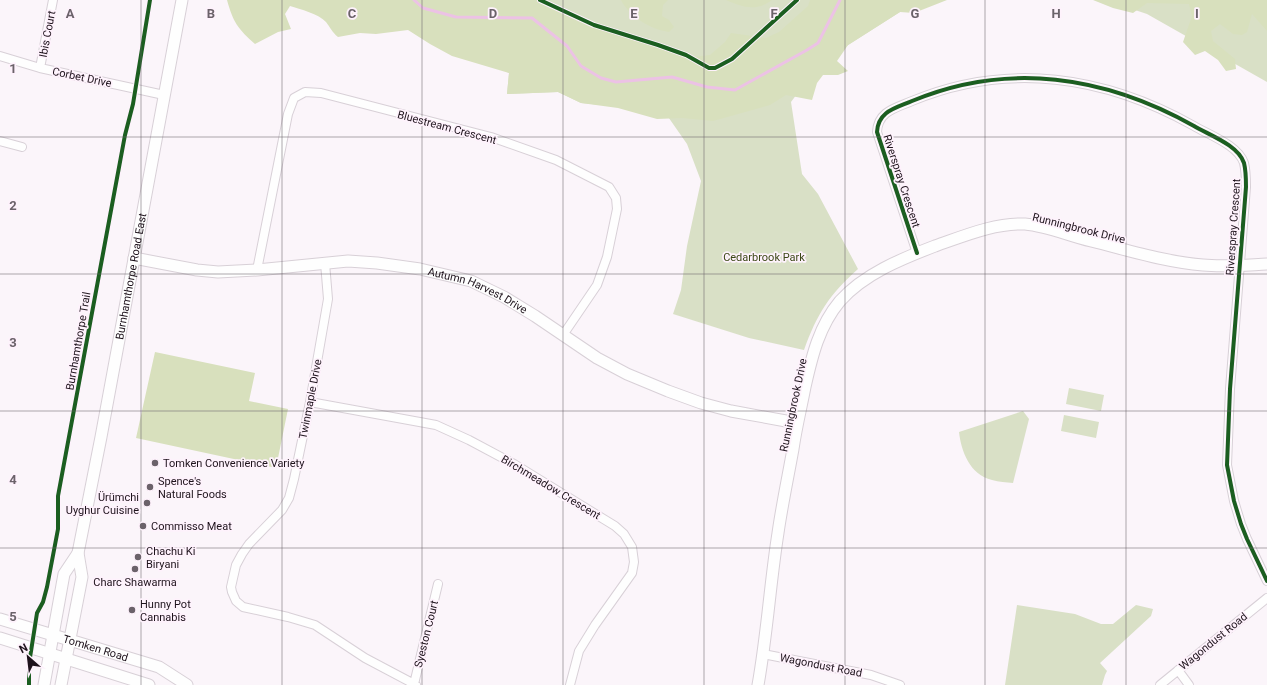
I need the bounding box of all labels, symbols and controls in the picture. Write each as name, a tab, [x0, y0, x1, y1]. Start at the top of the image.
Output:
text: A	[66, 6, 75, 21]
text: B	[207, 6, 215, 21]
text: C	[348, 6, 357, 21]
text: D	[489, 6, 497, 21]
text: E	[630, 6, 638, 21]
text: F	[770, 6, 778, 21]
text: G	[911, 6, 920, 21]
text: H	[1051, 6, 1061, 21]
text: I	[1195, 6, 1199, 21]
street label: Ibis Court	[37, 9, 58, 59]
text: 1	[9, 61, 17, 76]
street label: Corbet Drive	[51, 65, 113, 90]
street label: Bluestream Crescent	[396, 108, 498, 147]
street label: Riverspray Crescent	[880, 133, 923, 230]
street label: Riverspray Crescent	[1224, 178, 1243, 276]
text: 2	[9, 198, 17, 213]
street label: Runningbrook Drive	[1031, 211, 1127, 246]
street label: Burnhamthorpe Road East	[113, 212, 149, 341]
park label: Cedarbrook Park	[723, 251, 805, 264]
street label: Autumn Harvest Drive	[427, 265, 530, 317]
street label: Burnhamthorpe Trail	[63, 291, 94, 391]
text: 3	[9, 335, 17, 350]
street label: Runningbrook Drive	[777, 357, 810, 453]
street label: Twinmaple Drive	[296, 358, 325, 440]
street label: Birchmeadow Crescent	[499, 453, 603, 522]
place label: Tomken Convenience Variety	[163, 457, 305, 470]
marker: Tomken Convenience Variety	[150, 458, 160, 468]
text: 4	[9, 472, 17, 487]
place label: Spence's Natural Foods	[158, 475, 227, 501]
marker: Spence's Natural Foods	[145, 482, 155, 492]
place label: Ürümchi Uyghur Cuisine	[66, 491, 139, 517]
marker: Ürümchi Uyghur Cuisine	[142, 498, 152, 508]
place label: Commisso Meat	[151, 520, 232, 533]
marker: Commisso Meat	[138, 521, 148, 531]
place label: Chachu Ki Biryani	[146, 545, 195, 571]
marker: Chachu Ki Biryani	[133, 552, 143, 562]
marker: Charc Shawarma	[130, 564, 140, 574]
place label: Charc Shawarma	[93, 576, 177, 589]
place label: Hunny Pot Cannabis	[140, 598, 191, 624]
street label: Syeston Court	[412, 599, 441, 669]
marker: Hunny Pot Cannabis	[127, 605, 137, 615]
text: 5	[9, 609, 17, 624]
street label: Wagondust Road	[1177, 610, 1250, 673]
street label: Tomken Road	[61, 632, 130, 664]
north arrow	[8, 637, 48, 677]
text: N	[17, 641, 30, 656]
street label: Wagondust Road	[779, 651, 863, 680]

